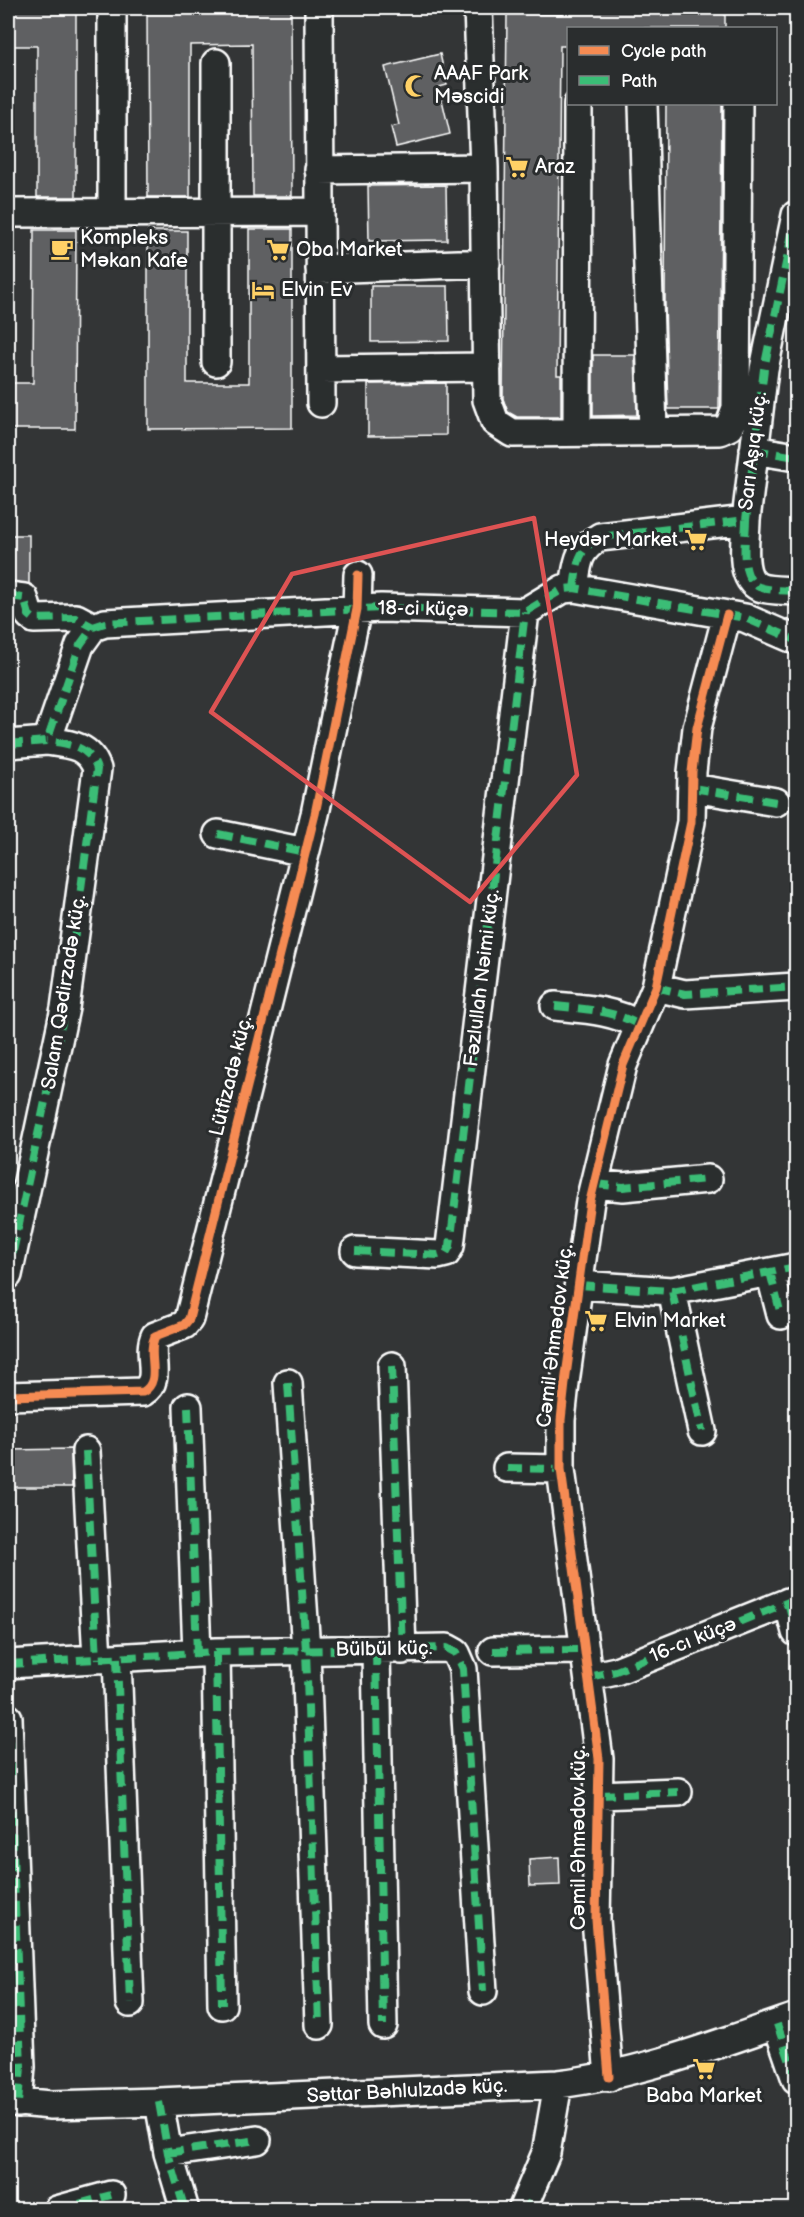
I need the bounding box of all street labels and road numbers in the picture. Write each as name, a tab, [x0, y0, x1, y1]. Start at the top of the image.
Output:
street label: Sarı Aşıq küç.	[734, 390, 772, 512]
street label: 18-ci küçə	[377, 596, 469, 622]
street label: Fəzlullah Nəimi küç.	[459, 888, 505, 1068]
street label: Salam Qədirzadə küç.	[37, 893, 91, 1091]
street label: Lütfizadə küç.	[204, 1013, 258, 1139]
street label: Cəmil Əhmədov küç.	[532, 1243, 578, 1429]
street label: 16-cı küçə	[646, 1612, 740, 1668]
street label: Bülbül küç.	[335, 1636, 433, 1662]
street label: Cəmil Əhmədov küç.	[567, 1746, 591, 1930]
street label: Səttar Bəhlulzadə küç.	[306, 2074, 508, 2108]

